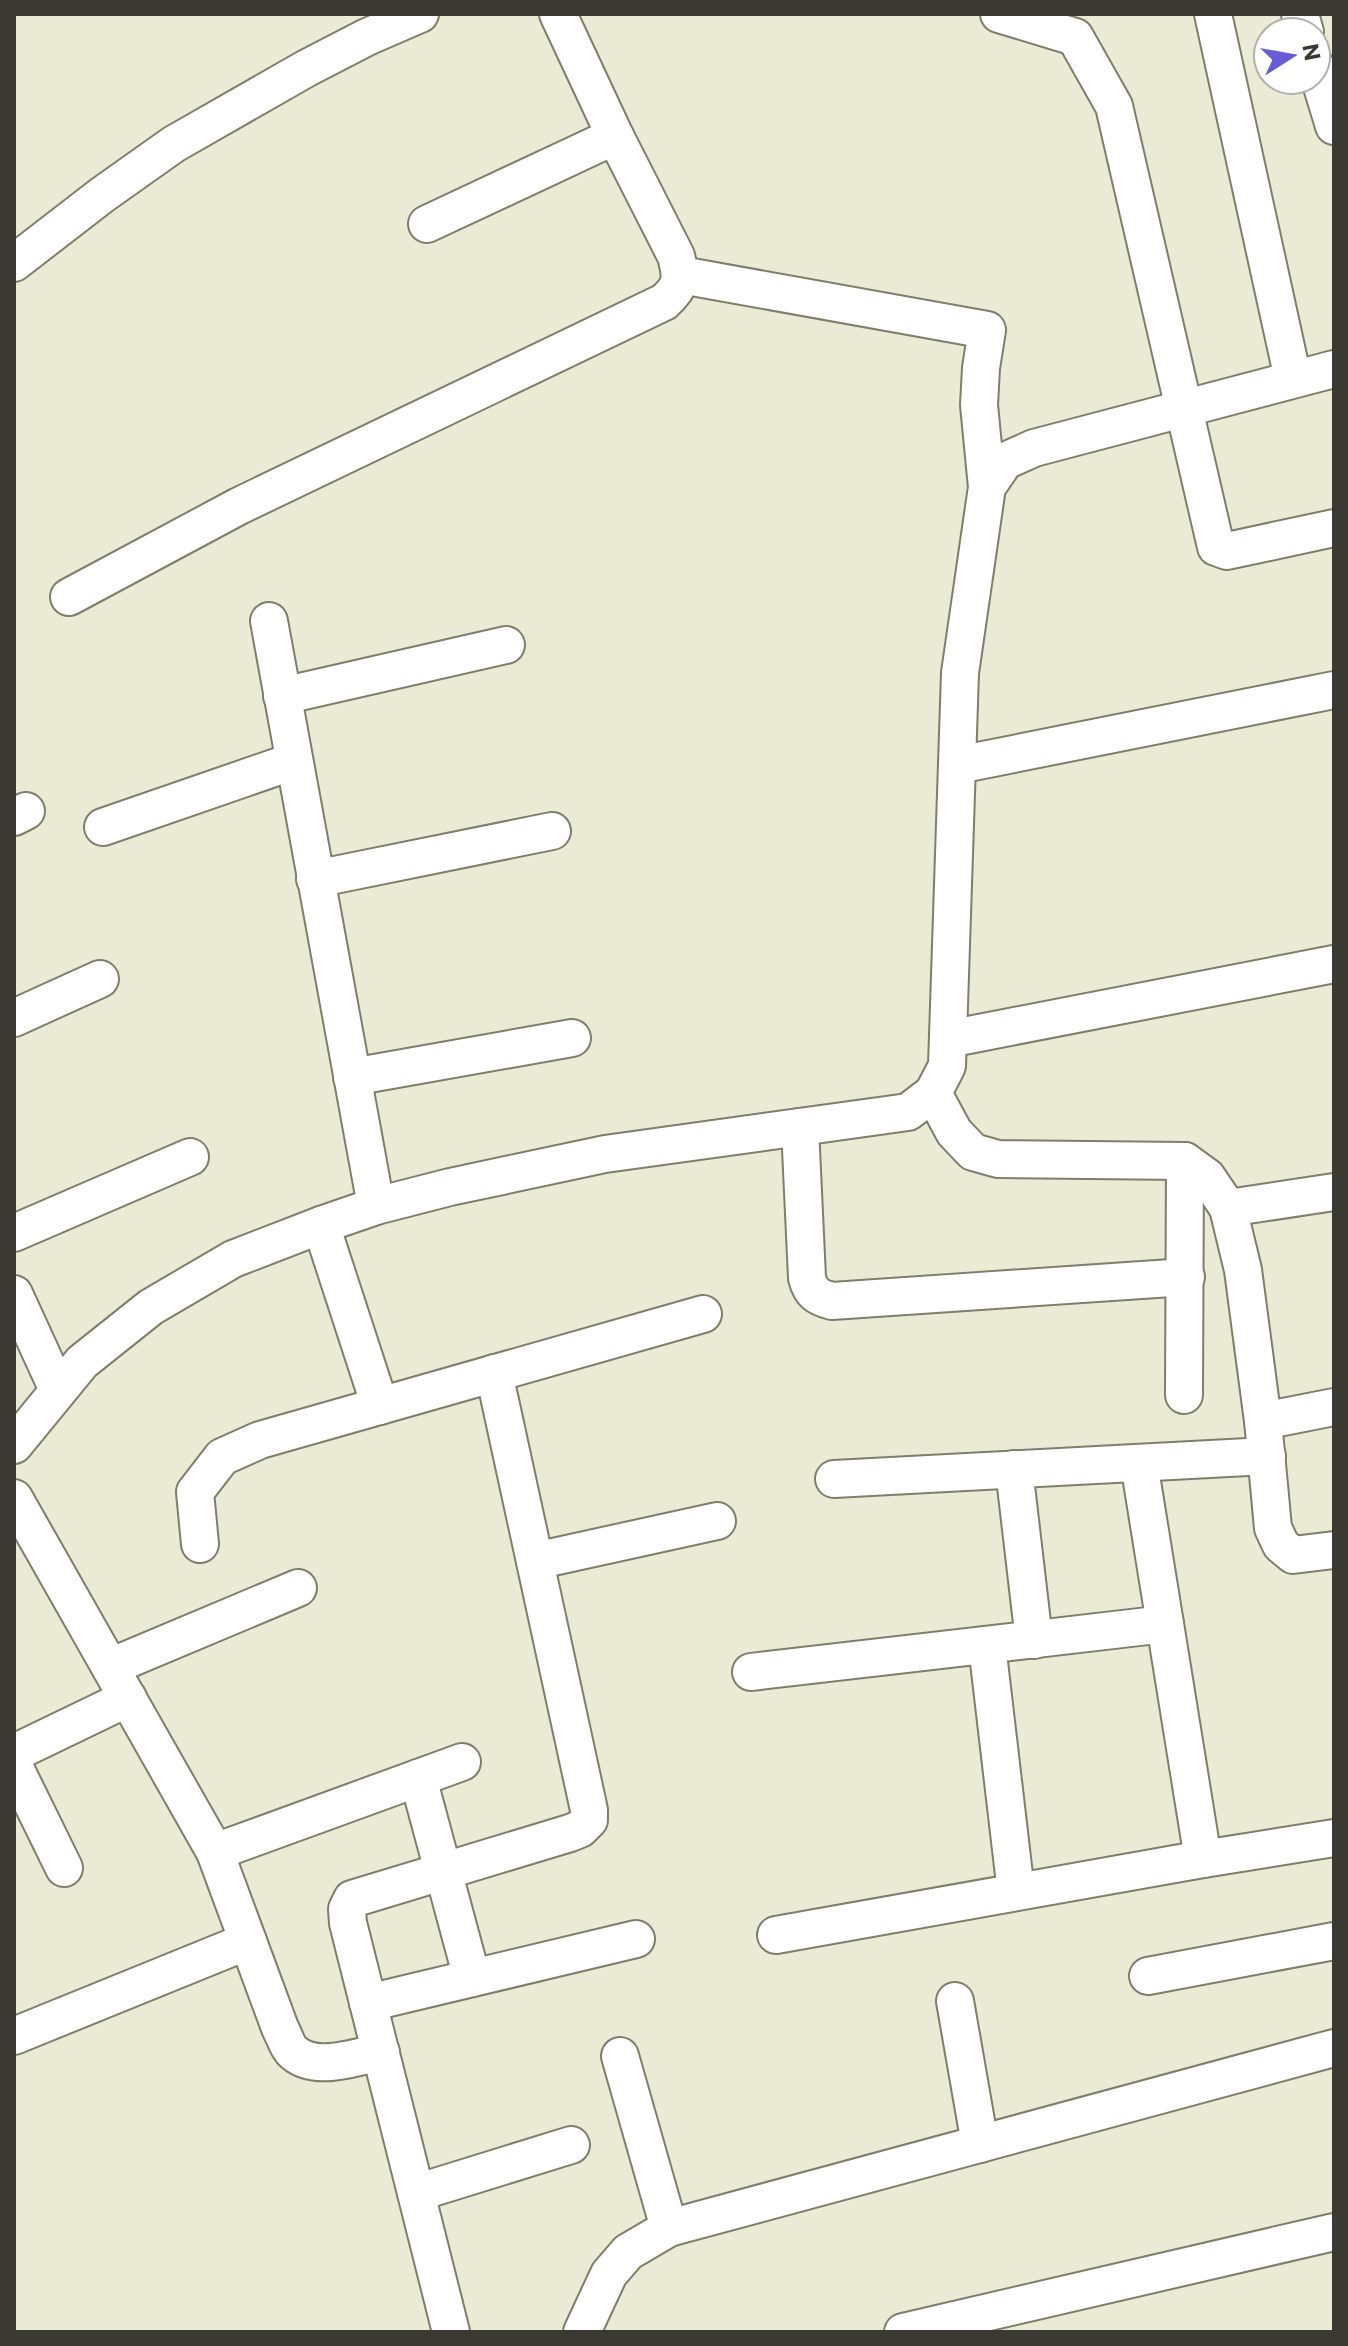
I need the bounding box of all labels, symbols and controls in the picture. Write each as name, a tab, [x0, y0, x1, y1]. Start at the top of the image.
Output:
north arrow	[1252, 16, 1332, 96]
text: N	[1297, 41, 1327, 63]

